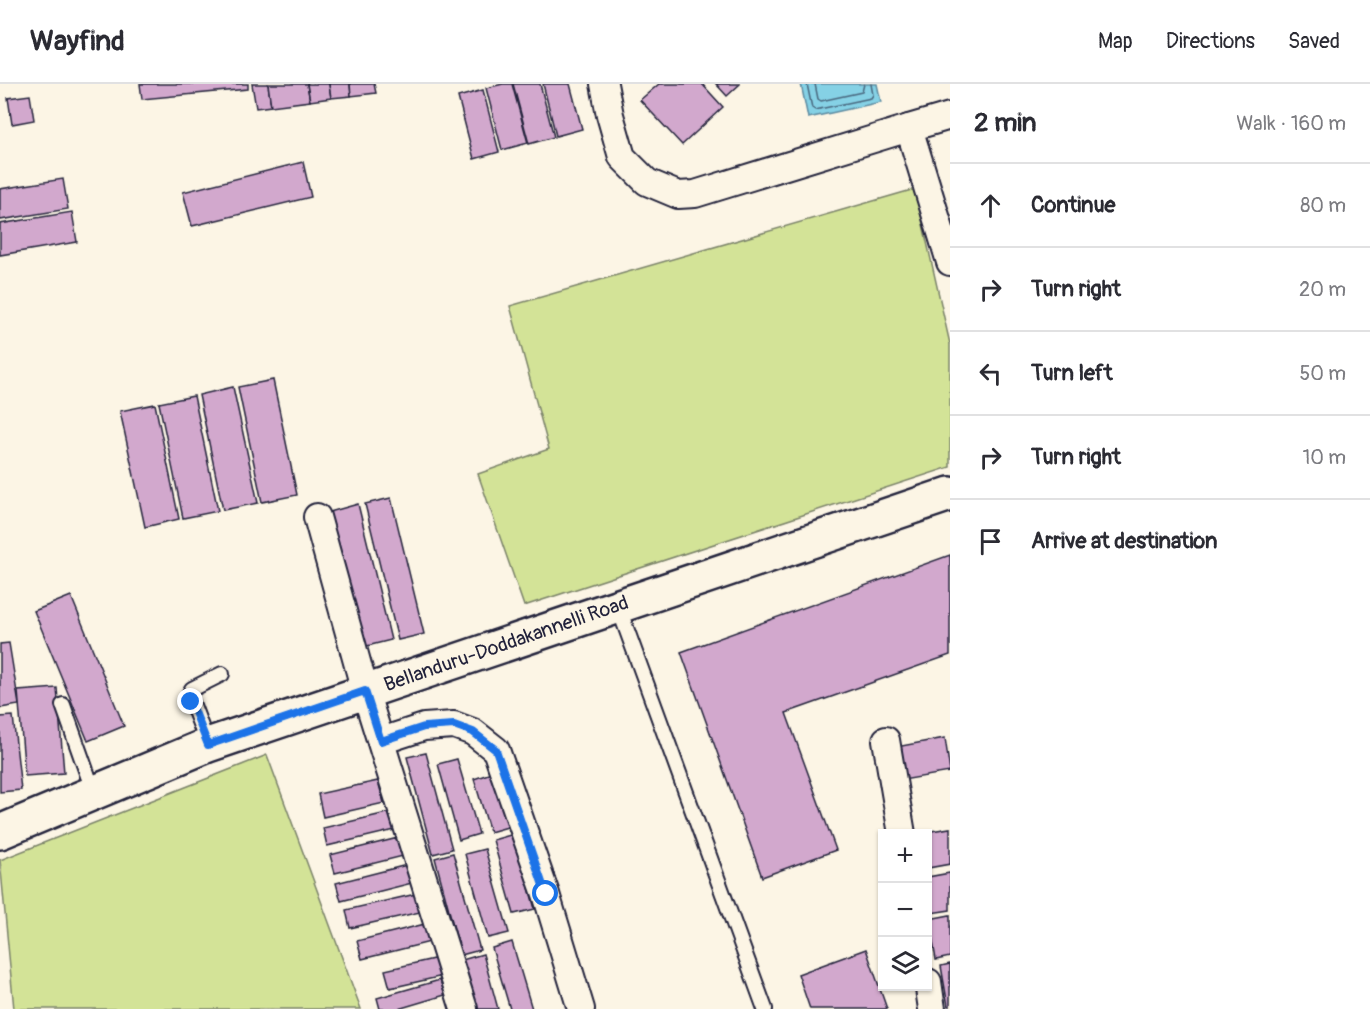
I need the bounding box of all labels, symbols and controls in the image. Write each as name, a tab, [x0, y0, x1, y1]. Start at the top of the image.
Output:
text: Wayfind	[30, 24, 125, 59]
text: Map	[1098, 28, 1133, 55]
text: Directions	[1166, 28, 1255, 55]
text: Saved	[1288, 28, 1340, 55]
text: 2 min	[974, 107, 1036, 139]
text: Walk · 160 m	[1236, 111, 1346, 136]
icon: ahead	[974, 189, 1007, 222]
text: Continue	[1031, 191, 1115, 219]
text: 80 m	[1300, 193, 1346, 218]
icon: right	[974, 273, 1007, 306]
text: Turn right	[1031, 275, 1121, 303]
text: 20 m	[1299, 277, 1346, 302]
icon: left	[974, 357, 1007, 390]
text: Turn left	[1031, 359, 1113, 387]
text: 50 m	[1299, 361, 1346, 386]
icon: right	[974, 441, 1007, 474]
text: Turn right	[1031, 443, 1121, 471]
text: 10 m	[1302, 445, 1346, 470]
icon: arrive	[974, 525, 1007, 558]
text: Arrive at destination	[1031, 527, 1217, 555]
street label: Bellanduru-Doddakannelli Road	[381, 590, 632, 697]
route end	[177, 688, 203, 714]
map controls	[878, 829, 932, 991]
button: +	[878, 829, 932, 883]
route start	[532, 880, 558, 906]
button: −	[878, 883, 932, 937]
button: layers	[878, 937, 932, 991]

